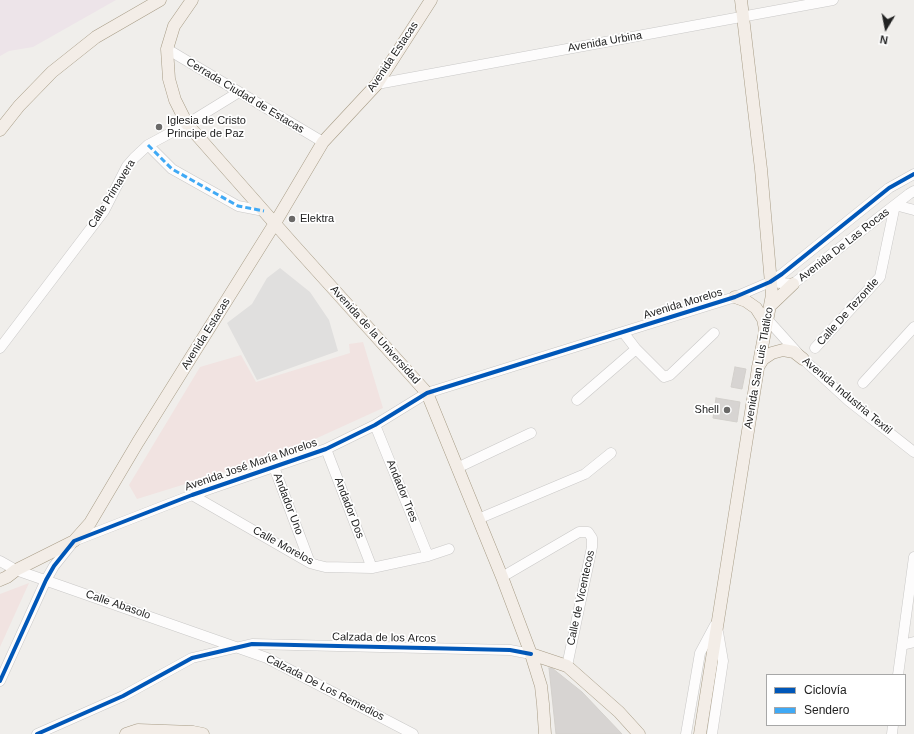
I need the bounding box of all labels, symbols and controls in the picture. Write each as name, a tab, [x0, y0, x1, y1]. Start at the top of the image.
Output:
north arrow	[866, 8, 906, 48]
street label: Avenida Estacas	[365, 19, 421, 95]
street label: Avenida Urbina	[567, 29, 643, 55]
text: N	[879, 33, 889, 46]
street label: Cerrada Ciudad de Estacas	[184, 56, 306, 136]
place label: Iglesia de Cristo Principe de Paz	[167, 114, 246, 140]
marker: Iglesia de Cristo Principe de Paz	[154, 122, 164, 132]
street label: Calle Primavera	[86, 157, 138, 231]
street label: Avenida De Las Rocas	[796, 205, 892, 285]
place label: Elektra	[300, 212, 334, 226]
marker: Elektra	[287, 214, 297, 224]
street label: Calle De Tezontle	[814, 276, 882, 348]
street label: Avenida de la Universidad	[327, 283, 423, 387]
street label: Avenida Morelos	[642, 286, 724, 322]
street label: Avenida Estacas	[179, 296, 233, 372]
street label: Avenida San Luis Tlatilco	[742, 306, 776, 430]
street label: Avenida Industria Textil	[800, 355, 894, 437]
place label: Shell	[695, 403, 719, 417]
marker: Shell	[722, 405, 732, 415]
street label: Avenida José María Morelos	[183, 436, 319, 494]
street label: Andador Tres	[383, 458, 421, 524]
street label: Andador Uno	[270, 471, 306, 537]
street label: Andador Dos	[331, 476, 367, 540]
street label: Calle Morelos	[250, 524, 316, 568]
street label: Calle de Vicentecos	[564, 549, 598, 647]
street label: Calle Abasolo	[84, 588, 152, 622]
street label: Calzada de los Arcos	[332, 630, 436, 646]
street label: Calzada De Los Remedios	[264, 652, 386, 724]
legend	[766, 674, 906, 726]
text: Ciclovía	[804, 683, 847, 697]
text: Sendero	[804, 703, 849, 717]

